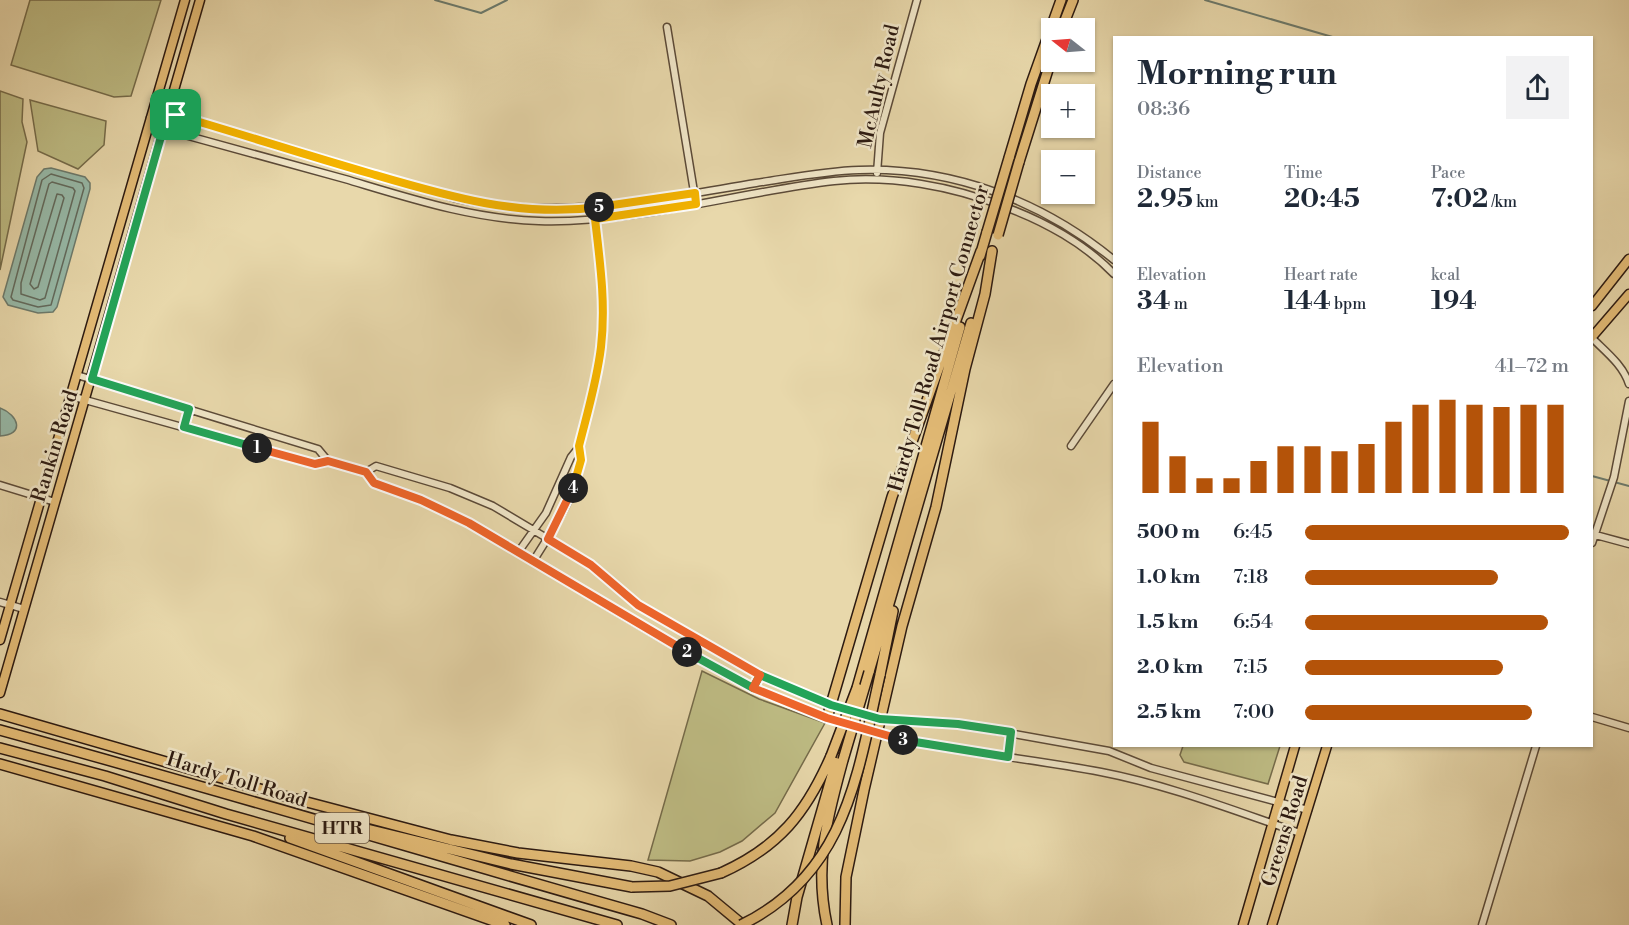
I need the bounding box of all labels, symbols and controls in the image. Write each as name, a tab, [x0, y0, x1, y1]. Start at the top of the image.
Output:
north arrow	[1041, 18, 1095, 72]
map controls	[1041, 18, 1095, 204]
street label: McAulty Road	[853, 22, 906, 151]
text: Morning run	[1137, 54, 1337, 95]
button: share	[1506, 56, 1569, 119]
button: +	[1041, 84, 1095, 138]
pin	[150, 89, 201, 140]
text: 08:36	[1137, 97, 1190, 122]
icon: arrive	[159, 98, 192, 131]
button: −	[1041, 150, 1095, 204]
text: Distance	[1137, 163, 1202, 183]
text: Time	[1284, 163, 1323, 183]
text: Pace	[1431, 163, 1465, 183]
street label: Hardy Toll Road Airport Connector	[884, 182, 995, 495]
text: 2.95	[1137, 183, 1193, 215]
text: 20:45	[1284, 183, 1360, 215]
text: 7:02	[1431, 183, 1488, 215]
pin: 5	[584, 192, 614, 222]
text: km	[1193, 192, 1219, 212]
text: /km	[1488, 192, 1517, 212]
text: 5	[594, 197, 604, 217]
text: Elevation	[1137, 265, 1206, 285]
text: Heart rate	[1284, 265, 1358, 285]
text: kcal	[1431, 265, 1460, 285]
text: 34	[1137, 285, 1171, 317]
text: 144	[1284, 285, 1331, 317]
text: 194	[1431, 285, 1477, 317]
text: m	[1171, 294, 1188, 314]
text: bpm	[1331, 294, 1366, 314]
text: Elevation	[1137, 354, 1224, 379]
text: 41–72 m	[1495, 354, 1569, 379]
street label: Rankin Road	[27, 387, 85, 505]
pin: 1	[242, 433, 272, 463]
text: 1	[253, 438, 261, 458]
pin: 4	[558, 473, 588, 503]
text: 4	[568, 478, 578, 498]
text: 500 m	[1137, 520, 1200, 545]
text: 6:45	[1233, 520, 1273, 545]
text: 1.0 km	[1137, 565, 1201, 590]
text: 7:18	[1233, 565, 1268, 590]
text: 1.5 km	[1137, 610, 1198, 635]
text: 6:54	[1233, 610, 1273, 635]
pin: 2	[672, 637, 702, 667]
text: 2	[682, 642, 692, 662]
text: 2.0 km	[1137, 655, 1203, 680]
text: 7:15	[1233, 655, 1267, 680]
text: 2.5 km	[1137, 700, 1201, 725]
text: 7:00	[1233, 700, 1274, 725]
pin: 3	[888, 725, 918, 755]
text: 3	[898, 730, 908, 750]
street label: Hardy Toll Road	[163, 747, 311, 814]
street label: Greens Road	[1257, 772, 1314, 890]
road number: HTR	[315, 813, 369, 843]

